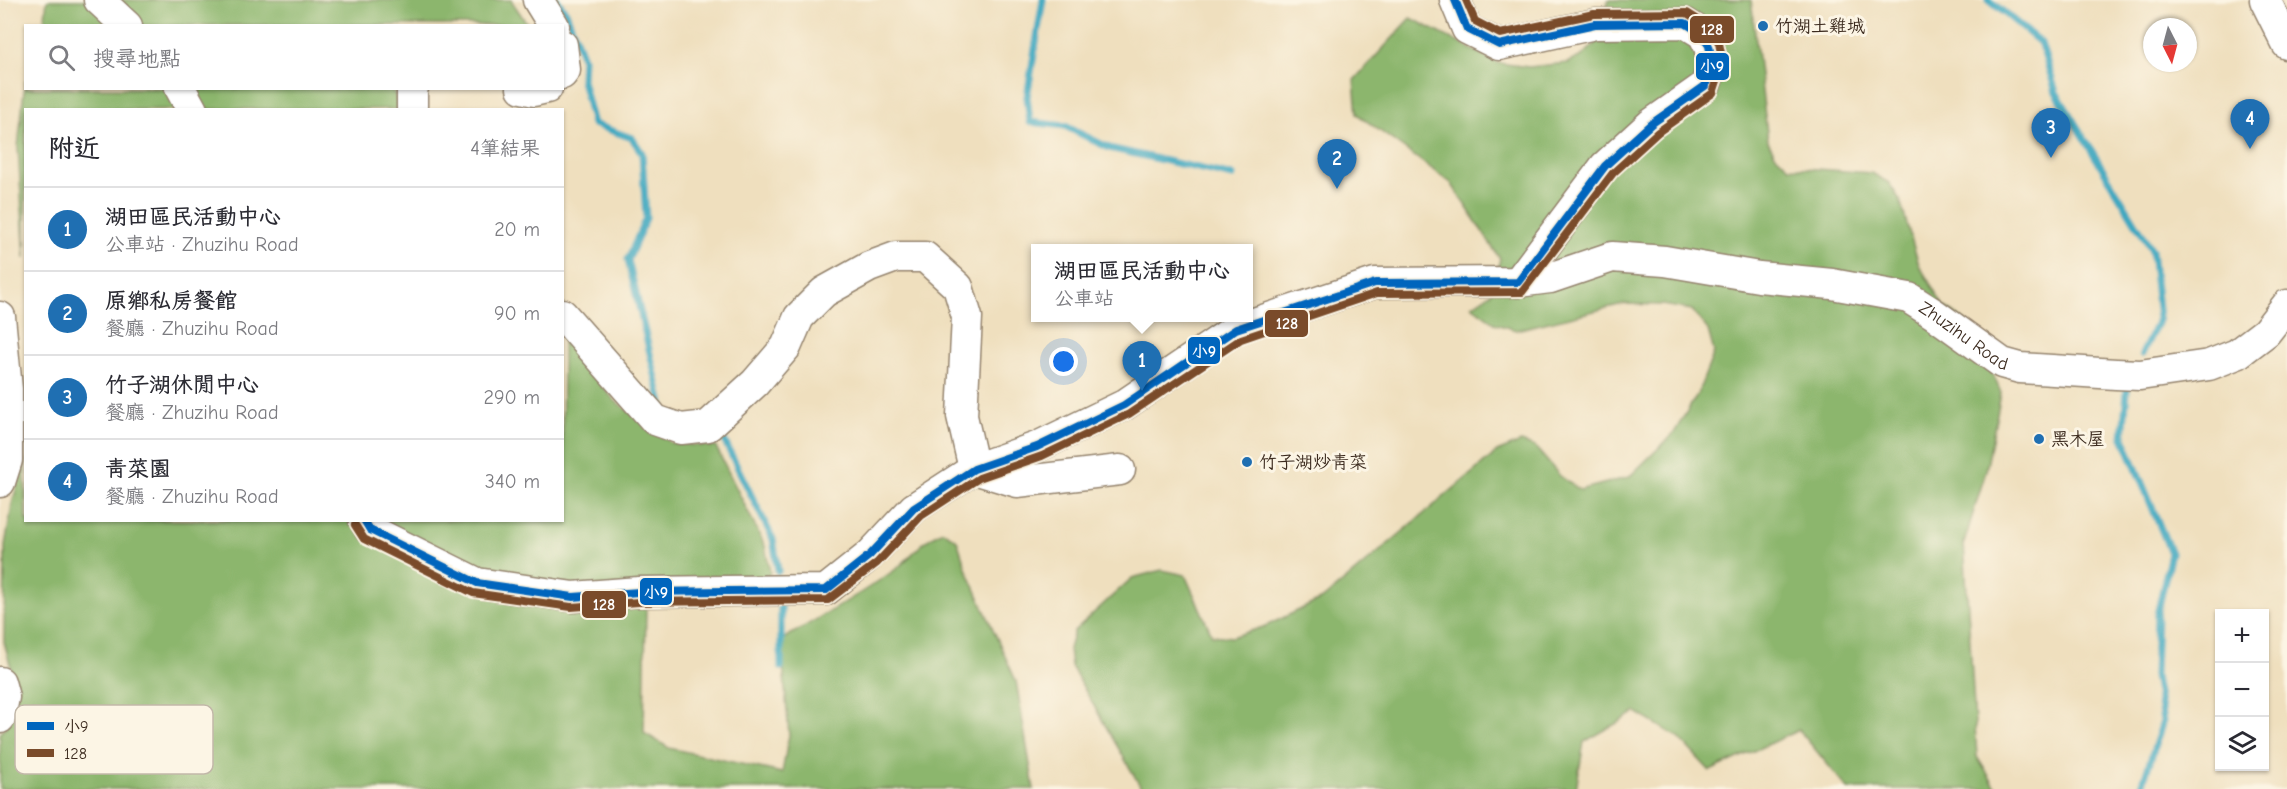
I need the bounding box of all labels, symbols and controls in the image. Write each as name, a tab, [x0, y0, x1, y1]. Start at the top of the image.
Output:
line badge: 128	[1689, 15, 1735, 44]
place label: 竹湖土雞城	[1775, 16, 1865, 37]
north arrow	[2143, 18, 2197, 72]
marker: 竹湖土雞城	[1756, 19, 1770, 33]
text: 128	[1701, 21, 1723, 39]
search box	[24, 24, 564, 90]
icon: search	[45, 41, 78, 74]
text: 搜尋地點	[93, 46, 181, 72]
line badge: 小9	[1695, 52, 1730, 81]
text: 小9	[1700, 58, 1724, 76]
pin: 4	[2230, 100, 2270, 149]
pin: 3	[2032, 108, 2070, 158]
text: 附近	[48, 134, 100, 164]
text: 4筆結果	[470, 137, 540, 160]
pin: 2	[1318, 140, 1356, 189]
text: 湖田區民活動中心	[105, 204, 281, 230]
text: 1	[64, 218, 71, 241]
text: 20 m	[494, 218, 540, 241]
text: 公車站 · Zhuzihu Road	[105, 233, 298, 256]
popup	[1031, 244, 1253, 322]
text: 湖田區民活動中心	[1054, 258, 1230, 284]
text: 公車站	[1054, 287, 1114, 310]
text: 原鄉私房餐館	[105, 288, 237, 314]
street label: Zhuzihu Road	[1915, 297, 2010, 375]
text: 2	[63, 302, 72, 325]
text: 90 m	[494, 302, 540, 325]
line badge: 128	[1264, 309, 1309, 338]
text: 128	[1276, 315, 1298, 333]
text: 餐廳 · Zhuzihu Road	[105, 317, 278, 340]
line badge: 小9	[1187, 336, 1221, 365]
pin: 1	[1122, 342, 1162, 391]
text: 小9	[1192, 343, 1216, 361]
your location	[1049, 347, 1078, 376]
text: 竹子湖休閒中心	[105, 372, 259, 398]
text: 3	[63, 386, 72, 409]
text: 290 m	[484, 386, 540, 409]
text: 餐廳 · Zhuzihu Road	[105, 401, 278, 424]
place label: 黑木屋	[2051, 429, 2105, 450]
marker: 黑木屋	[2032, 432, 2046, 446]
place label: 竹子湖炒青菜	[1259, 452, 1367, 473]
marker: 竹子湖炒青菜	[1240, 455, 1254, 469]
text: 青菜園	[105, 456, 171, 482]
text: 4	[63, 470, 72, 493]
text: 340 m	[485, 470, 540, 493]
text: 餐廳 · Zhuzihu Road	[105, 485, 278, 508]
line badge: 小9	[639, 577, 673, 606]
text: 小9	[644, 584, 668, 602]
line badge: 128	[581, 590, 627, 619]
text: 128	[593, 596, 615, 614]
map controls	[2215, 609, 2269, 771]
button: +	[2215, 609, 2269, 663]
button: −	[2215, 663, 2269, 717]
legend	[15, 705, 213, 774]
button: layers	[2215, 717, 2269, 771]
text: 小9	[64, 718, 89, 736]
text: 128	[64, 745, 87, 763]

